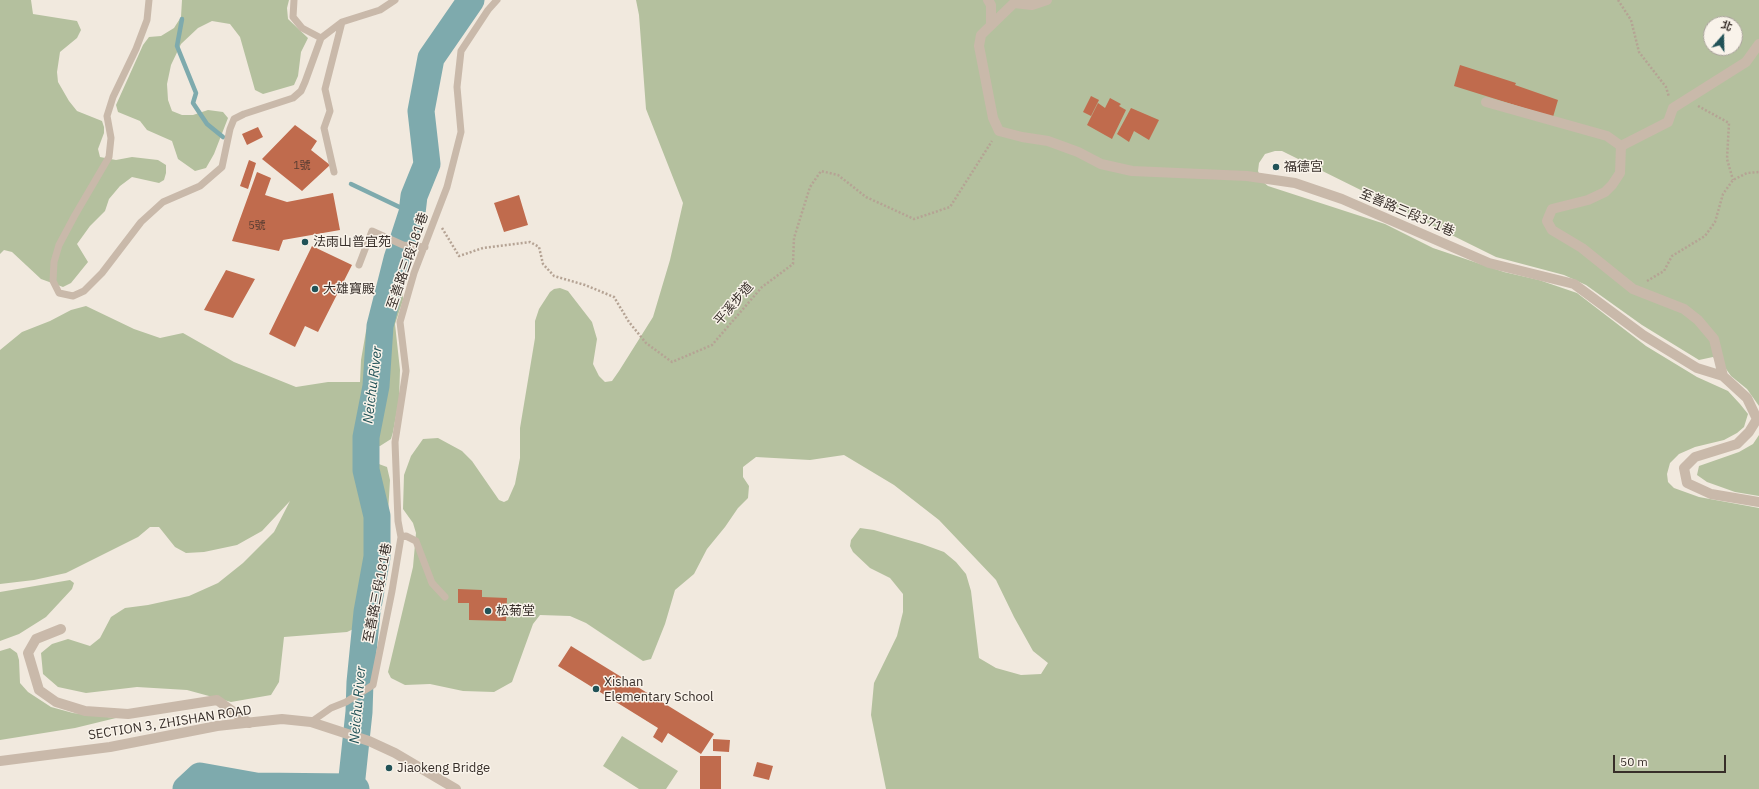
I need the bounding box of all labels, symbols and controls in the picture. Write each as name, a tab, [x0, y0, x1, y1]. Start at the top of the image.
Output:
north arrow	[1703, 16, 1743, 56]
text: 北	[1719, 17, 1734, 34]
house number: 1號	[293, 159, 311, 173]
place label: 福德宮	[1284, 159, 1323, 175]
marker: 福德宮	[1271, 162, 1281, 172]
street label: 至善路三段371巷	[1357, 186, 1457, 240]
street label: 至善路三段181巷	[384, 211, 432, 311]
house number: 5號	[248, 219, 266, 233]
place label: 法雨山普宜苑	[313, 234, 391, 250]
marker: 法雨山普宜苑	[300, 237, 310, 247]
street label: 平溪步道	[711, 279, 757, 329]
place label: 大雄寶殿	[323, 281, 375, 297]
marker: 大雄寶殿	[310, 284, 320, 294]
water label: Neichu River	[360, 345, 386, 425]
street label: 至善路三段181巷	[361, 542, 395, 644]
place label: 松菊堂	[496, 603, 535, 619]
marker: 松菊堂	[483, 606, 493, 616]
water label: Neichu River	[346, 666, 370, 744]
place label: Xishan Elementary School	[604, 674, 714, 705]
marker: Xishan Elementary School	[591, 684, 601, 694]
street label: SECTION 3, ZHISHAN ROAD	[87, 702, 253, 744]
scale bar	[1615, 747, 1728, 773]
text: 50 m	[1620, 754, 1648, 769]
place label: Jiaokeng Bridge	[397, 760, 490, 776]
marker: Jiaokeng Bridge	[384, 763, 394, 773]

